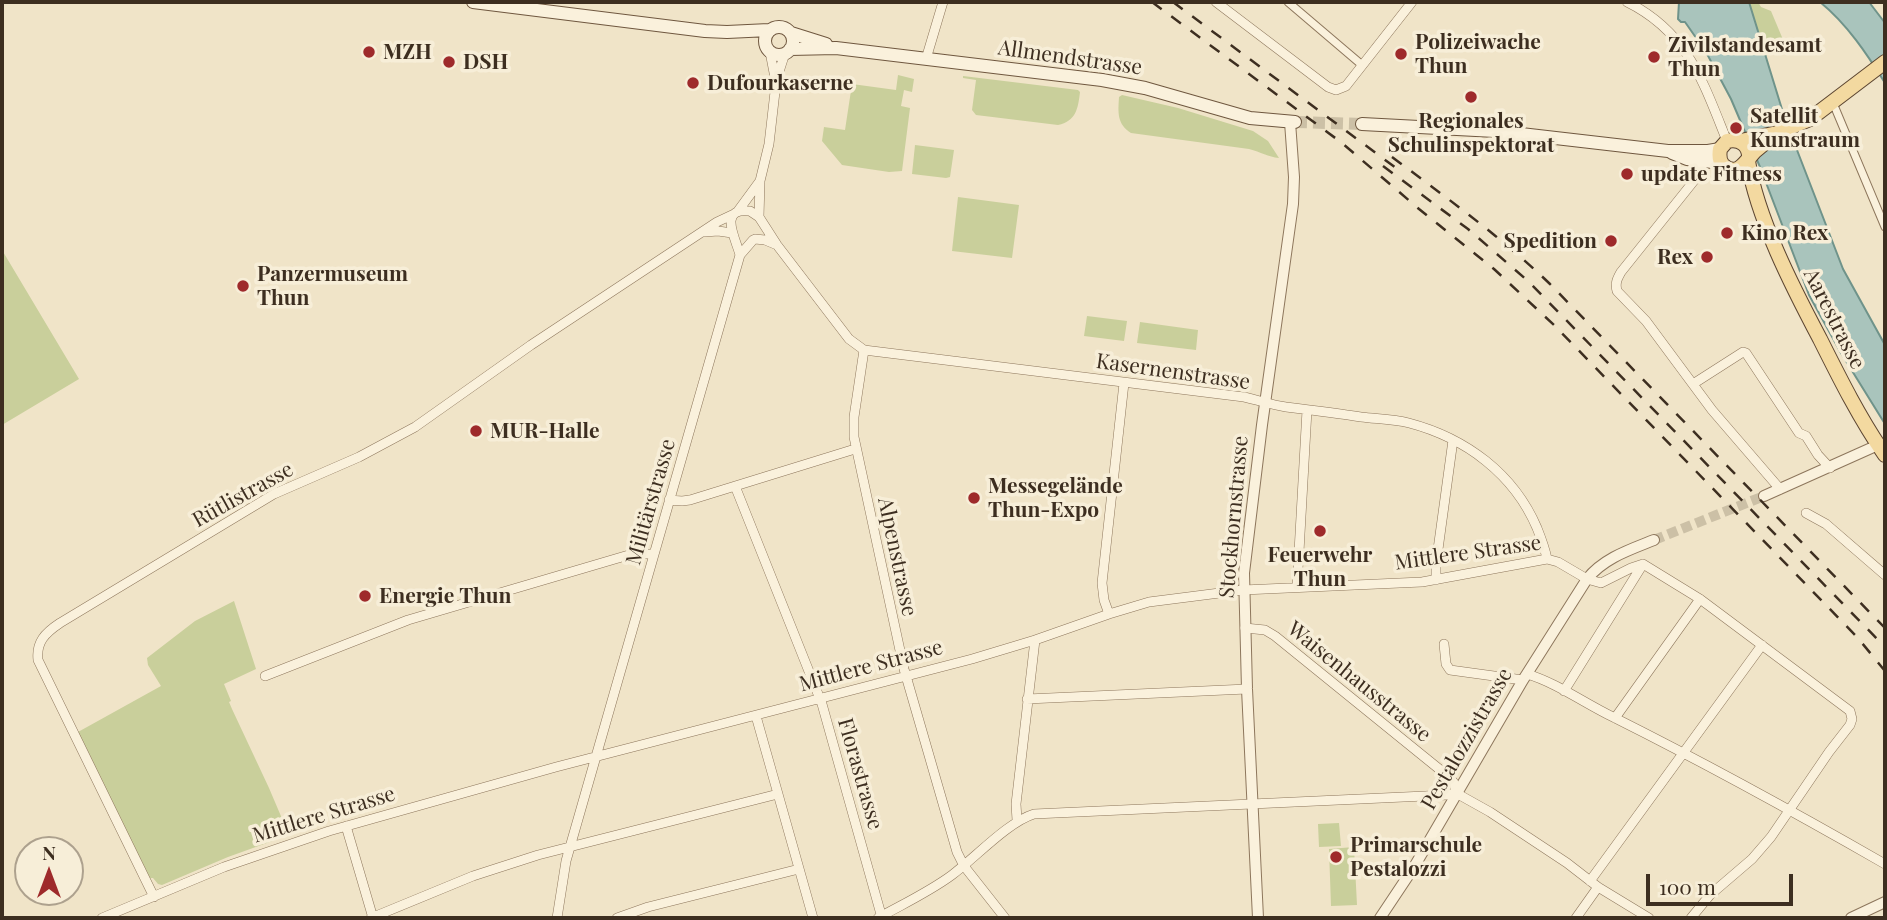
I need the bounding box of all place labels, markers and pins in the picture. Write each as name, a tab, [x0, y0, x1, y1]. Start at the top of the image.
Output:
place label: Polizeiwache Thun	[1415, 29, 1541, 79]
place label: Zivilstandesamt Thun	[1668, 32, 1822, 82]
place label: MZH	[383, 39, 432, 65]
marker: MZH	[361, 44, 377, 60]
marker: Polizeiwache Thun	[1393, 46, 1409, 62]
place label: DSH	[463, 49, 508, 75]
marker: Zivilstandesamt Thun	[1646, 49, 1662, 65]
marker: DSH	[441, 54, 457, 70]
place label: Dufourkaserne	[707, 70, 853, 96]
marker: Dufourkaserne	[685, 75, 701, 91]
marker: Regionales Schulinspektorat	[1463, 89, 1479, 105]
place label: Satellit Kunstraum	[1750, 103, 1860, 153]
place label: Regionales Schulinspektorat	[1388, 108, 1554, 158]
marker: Satellit Kunstraum	[1728, 120, 1744, 136]
place label: update Fitness	[1641, 161, 1782, 187]
marker: update Fitness	[1619, 166, 1635, 182]
place label: Kino Rex	[1741, 220, 1828, 246]
marker: Kino Rex	[1719, 225, 1735, 241]
place label: Spedition	[1504, 228, 1597, 254]
marker: Spedition	[1603, 233, 1619, 249]
place label: Rex	[1657, 244, 1693, 270]
marker: Rex	[1699, 249, 1715, 265]
place label: Panzermuseum Thun	[257, 261, 408, 311]
marker: Panzermuseum Thun	[235, 278, 251, 294]
place label: MUR-Halle	[490, 418, 600, 444]
marker: MUR-Halle	[468, 423, 484, 439]
place label: Messegelände Thun-Expo	[988, 473, 1123, 523]
marker: Messegelände Thun-Expo	[966, 490, 982, 506]
marker: Feuerwehr Thun	[1312, 523, 1328, 539]
place label: Feuerwehr Thun	[1268, 542, 1372, 592]
place label: Energie Thun	[379, 583, 511, 609]
marker: Energie Thun	[357, 588, 373, 604]
place label: Primarschule Pestalozzi	[1350, 832, 1482, 882]
marker: Primarschule Pestalozzi	[1328, 849, 1344, 865]

